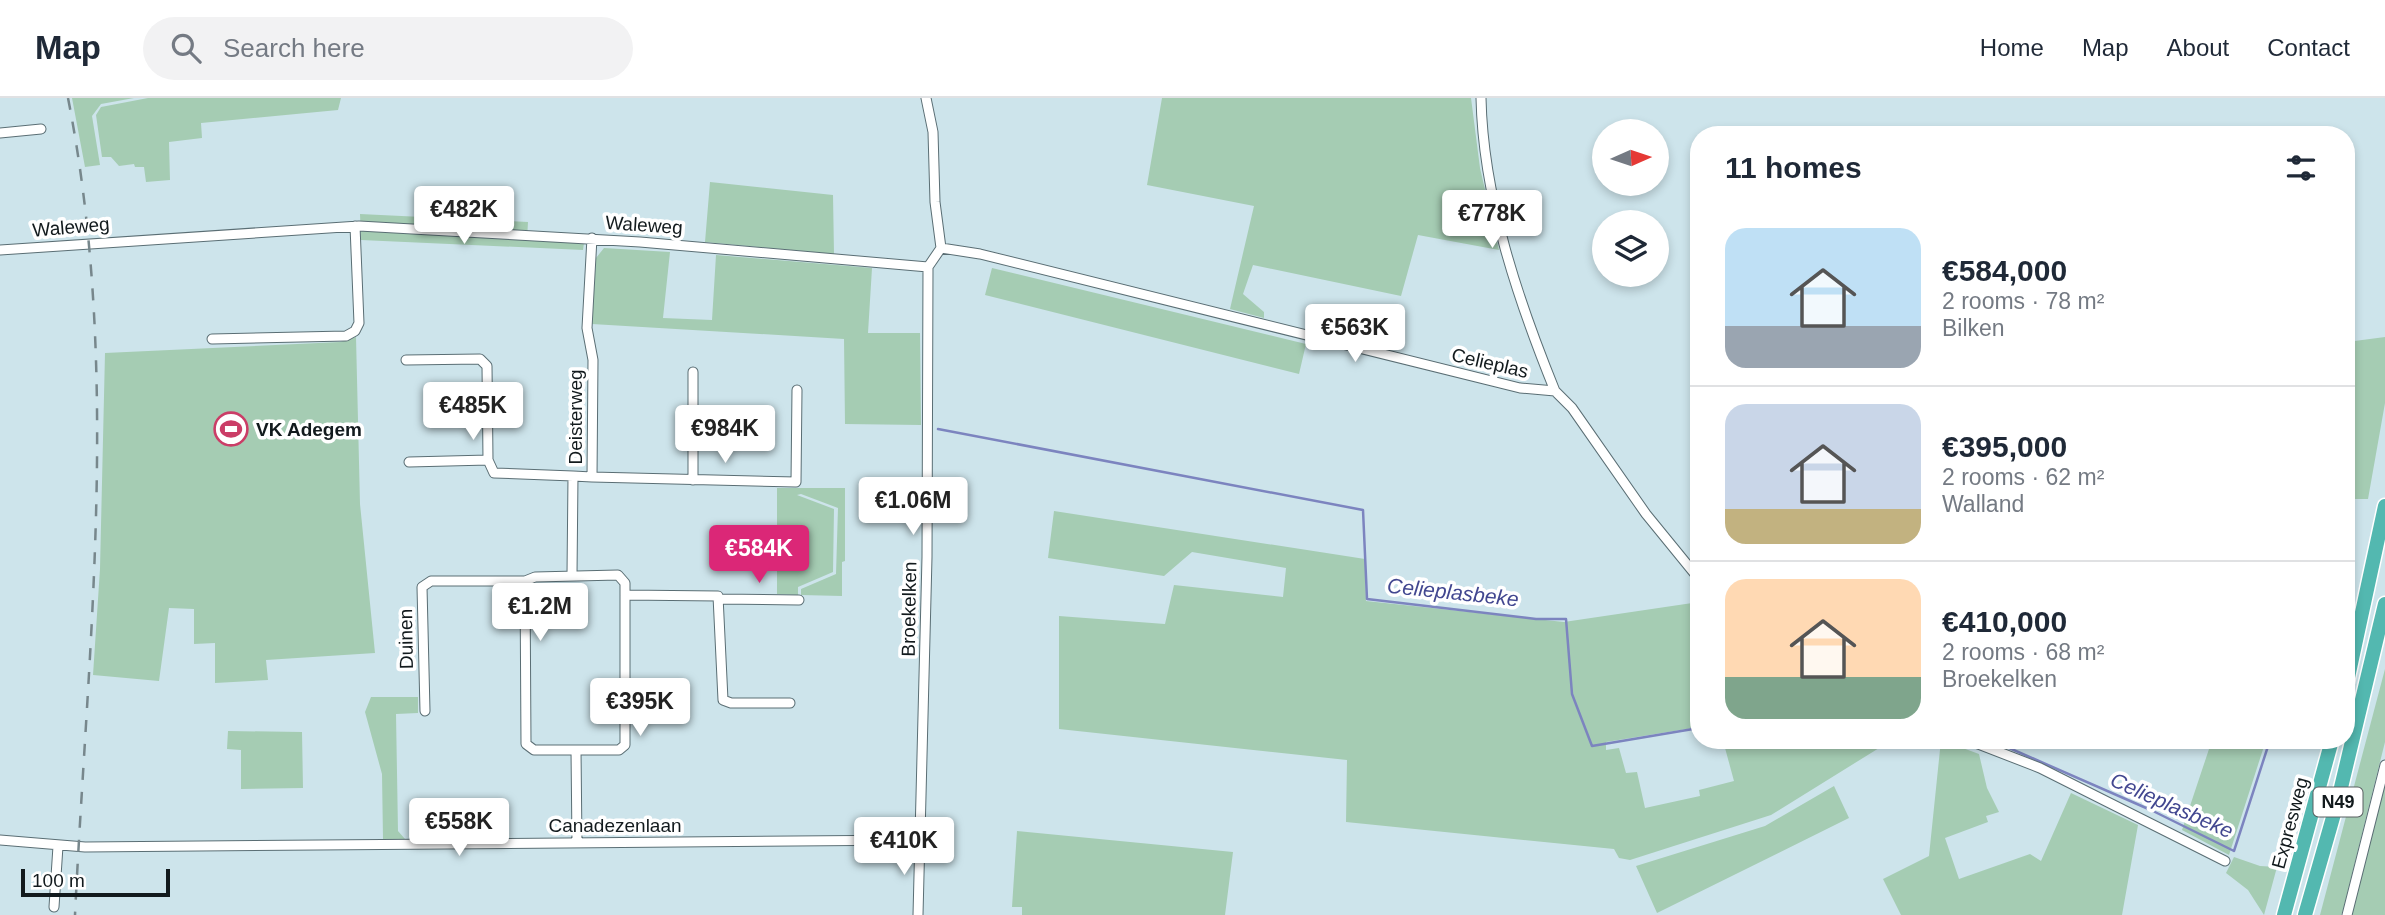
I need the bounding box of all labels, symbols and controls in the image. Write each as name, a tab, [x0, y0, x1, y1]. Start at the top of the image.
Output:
search box	[143, 17, 633, 80]
text: Map	[35, 29, 101, 66]
icon: search	[167, 29, 205, 67]
text: Search here	[223, 33, 365, 63]
text: Home	[1980, 34, 2044, 61]
text: Map	[2082, 34, 2129, 61]
text: About	[2167, 34, 2229, 61]
text: Contact	[2267, 34, 2350, 61]
north arrow	[1592, 119, 1670, 196]
map controls	[1592, 119, 1669, 287]
icon: filters	[2282, 149, 2320, 187]
text: 11 homes	[1725, 151, 1862, 184]
pin: €482K	[415, 186, 513, 246]
pin: €778K	[1443, 190, 1541, 250]
text: €482K	[430, 196, 498, 222]
text: €778K	[1458, 200, 1526, 226]
button: layers	[1592, 210, 1669, 287]
street label: Waleweg	[605, 212, 683, 238]
street label: Waleweg	[32, 213, 110, 241]
text: €584,000	[1942, 254, 2067, 287]
icon: home	[1781, 256, 1865, 340]
text: 2 rooms · 78 m²	[1942, 288, 2104, 314]
pin: €563K	[1306, 304, 1404, 364]
text: €563K	[1321, 314, 1389, 340]
text: Bilken	[1942, 315, 2005, 341]
street label: Celieplas	[1450, 344, 1530, 382]
street label: Deisterweg	[565, 369, 586, 465]
pin: €485K	[424, 382, 522, 442]
text: €485K	[439, 392, 507, 418]
pin: €984K	[676, 406, 774, 465]
sports icon: VK Adegem	[212, 410, 250, 448]
text: €984K	[691, 415, 759, 441]
place label: VK Adegem	[256, 419, 362, 440]
text: €395,000	[1942, 430, 2067, 463]
icon: home	[1781, 432, 1865, 516]
text: 2 rooms · 62 m²	[1942, 464, 2104, 490]
pin: €1.06M	[856, 478, 970, 537]
text: €1.06M	[875, 487, 951, 513]
text: Walland	[1942, 491, 2024, 517]
pin: €584K	[710, 526, 808, 585]
text: €584K	[725, 535, 793, 561]
street label: Broekelken	[898, 561, 920, 657]
water label: Celieplasbeke	[1386, 574, 1520, 610]
pin: €1.2M	[491, 584, 589, 643]
text: €1.2M	[508, 593, 572, 619]
text: €410,000	[1942, 605, 2067, 638]
icon: home	[1781, 607, 1865, 691]
street label: Duinen	[395, 609, 417, 669]
text: 2 rooms · 68 m²	[1942, 639, 2104, 665]
text: Broekelken	[1942, 666, 2057, 692]
pin: €395K	[591, 678, 689, 738]
text: €395K	[606, 688, 674, 714]
water label: Celieplasbeke	[2107, 768, 2237, 842]
street label: Expresweg	[2268, 775, 2312, 871]
road number: N49	[2314, 788, 2362, 816]
pin: €558K	[410, 798, 508, 858]
text: €558K	[425, 808, 493, 834]
street label: Canadezenlaan	[548, 815, 682, 836]
pin: €410K	[855, 818, 953, 877]
text: €410K	[870, 827, 938, 853]
scale bar	[21, 866, 170, 898]
text: 100 m	[32, 870, 85, 891]

